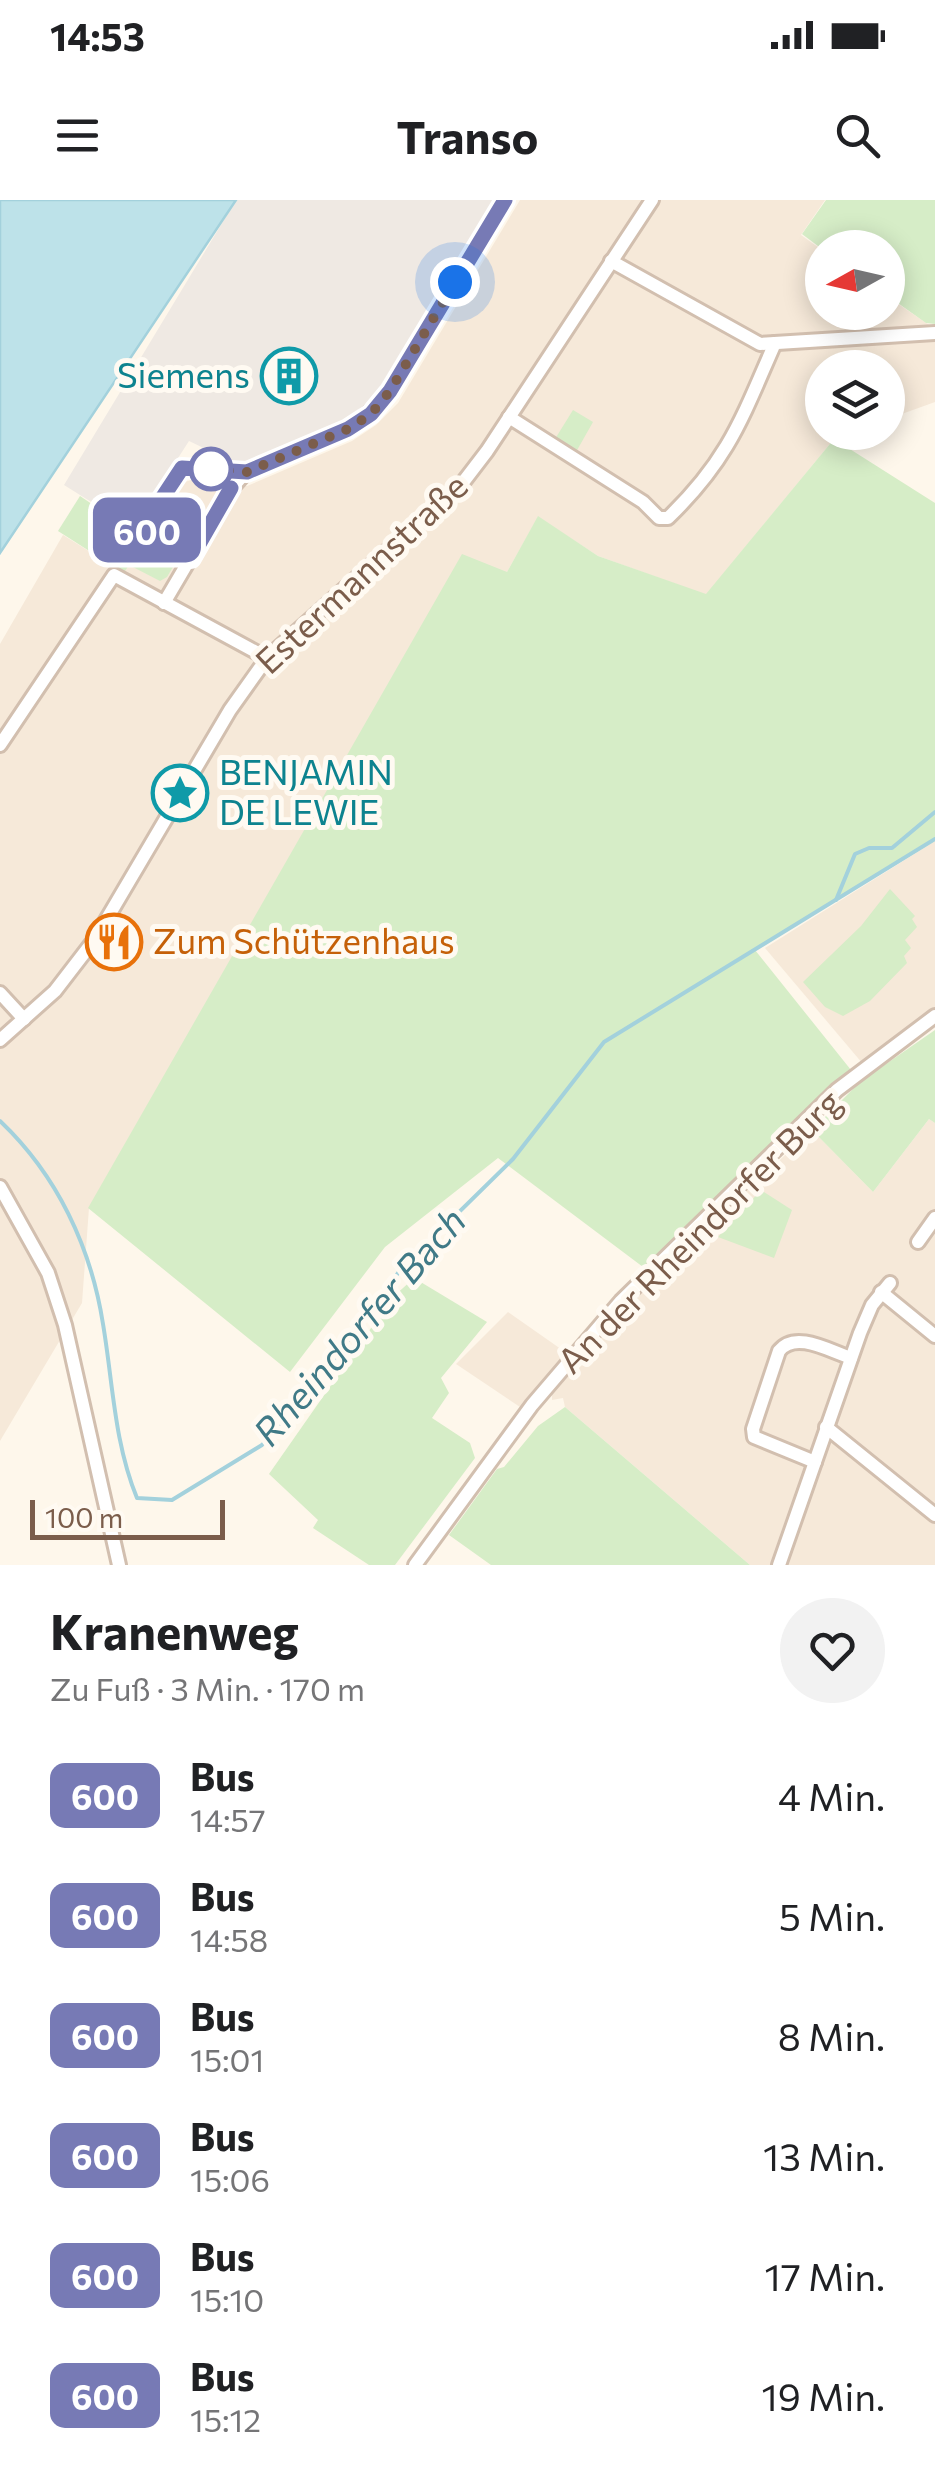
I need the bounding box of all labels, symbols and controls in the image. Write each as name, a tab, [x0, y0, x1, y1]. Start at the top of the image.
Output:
text: 14:53	[50, 12, 145, 59]
icon: menu	[50, 108, 105, 163]
text: Transo	[397, 108, 538, 163]
icon: search	[830, 108, 885, 163]
north arrow	[805, 230, 905, 330]
map controls	[805, 230, 905, 450]
your location	[430, 257, 480, 307]
building icon: Siemens	[259, 346, 319, 406]
button: layers	[805, 350, 905, 450]
place label: Siemens	[117, 352, 250, 395]
unlabelled marker	[190, 448, 232, 490]
street label: Estermannstraße	[246, 463, 475, 681]
line badge: 600	[90, 498, 204, 562]
text: 600	[113, 509, 181, 552]
place label: BENJAMIN DE LEWIE	[219, 749, 393, 832]
place icon: BENJAMIN DE LEWIE	[150, 763, 210, 823]
restaurant icon: Zum Schützenhaus	[84, 912, 144, 972]
place label: Zum Schützenhaus	[153, 918, 455, 961]
street label: An der Rheindorfer Burg	[547, 1079, 849, 1381]
water label: Rheindorfer Bach	[242, 1197, 474, 1454]
scale bar	[30, 1495, 225, 1540]
text: 100 m	[45, 1500, 123, 1534]
button: heart	[780, 1598, 885, 1703]
text: Kranenweg	[50, 1601, 299, 1660]
text: Zu Fuß · 3 Min. · 170 m	[50, 1668, 365, 1708]
text: Bus	[190, 1752, 255, 1799]
text: 4 Min.	[778, 1772, 885, 1819]
text: 600	[71, 1774, 139, 1817]
text: 14:57	[190, 1799, 266, 1839]
text: Bus	[190, 1872, 255, 1919]
text: 5 Min.	[779, 1892, 885, 1939]
text: 600	[71, 1894, 139, 1937]
text: 14:58	[190, 1919, 268, 1959]
text: Bus	[190, 1992, 255, 2039]
text: 8 Min.	[778, 2012, 885, 2059]
text: 600	[71, 2014, 139, 2057]
text: 15:01	[190, 2039, 264, 2079]
text: Bus	[190, 2112, 255, 2159]
text: 13 Min.	[763, 2132, 885, 2179]
text: 600	[71, 2134, 139, 2177]
text: 15:06	[190, 2159, 270, 2199]
text: Bus	[190, 2232, 255, 2279]
text: 17 Min.	[765, 2252, 885, 2299]
text: 600	[71, 2254, 139, 2297]
text: 15:10	[190, 2279, 264, 2319]
text: Bus	[190, 2352, 255, 2399]
text: 19 Min.	[762, 2372, 885, 2419]
text: 600	[71, 2374, 139, 2417]
text: 15:12	[190, 2399, 261, 2439]

